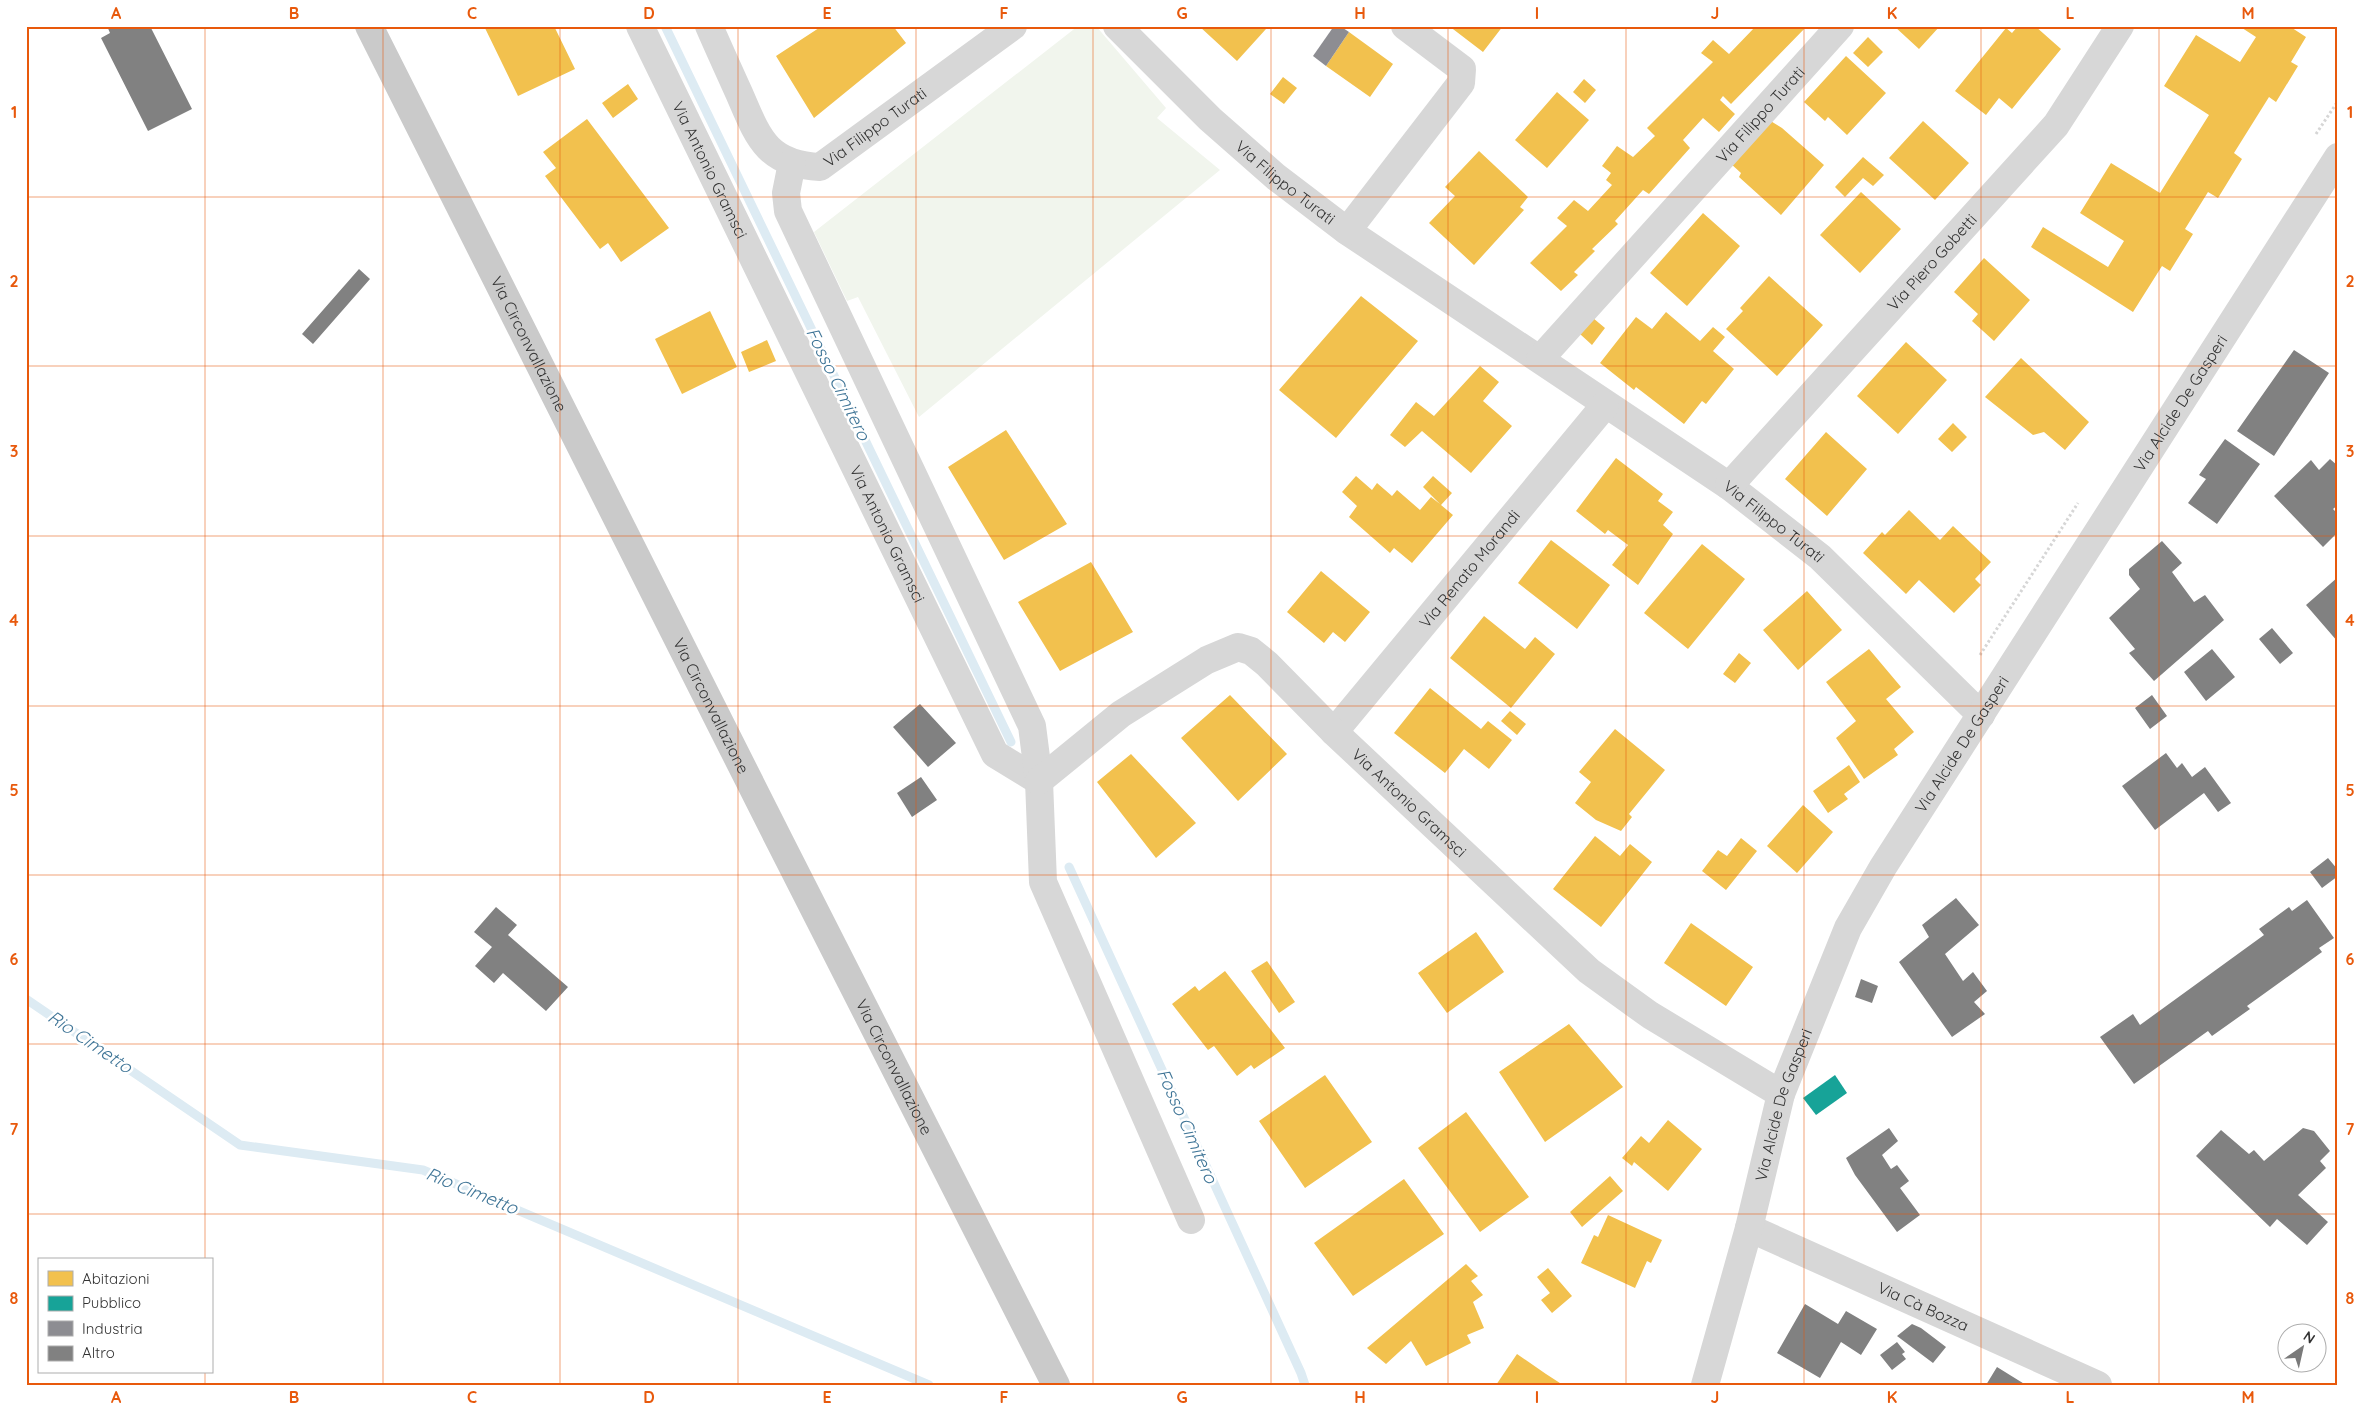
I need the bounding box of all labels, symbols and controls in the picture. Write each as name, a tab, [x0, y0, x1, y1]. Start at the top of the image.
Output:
text: A	[111, 3, 122, 23]
text: B	[289, 3, 299, 23]
text: C	[467, 3, 477, 23]
text: D	[643, 3, 655, 23]
text: E	[822, 3, 832, 23]
text: F	[1000, 3, 1009, 23]
text: G	[1176, 3, 1188, 23]
text: H	[1354, 3, 1366, 23]
text: I	[1535, 3, 1539, 23]
text: J	[1711, 3, 1719, 23]
text: K	[1887, 3, 1897, 23]
text: L	[2066, 3, 2075, 23]
text: M	[2241, 3, 2255, 23]
street label: Via Filippo Turati	[1712, 62, 1809, 167]
street label: Via Filippo Turati	[819, 83, 930, 171]
street label: Via Antonio Gramsci	[668, 98, 752, 242]
text: 1	[11, 102, 17, 122]
text: 1	[2347, 102, 2353, 122]
street label: Via Filippo Turati	[1231, 136, 1339, 229]
street label: Via Piero Gobetti	[1883, 210, 1981, 315]
text: 2	[9, 271, 19, 291]
text: 2	[2345, 271, 2355, 291]
street label: Via Circonvallazione	[487, 273, 572, 415]
water label: Fosso Cimitero	[801, 323, 876, 445]
street label: Via Alcide De Gasperi	[2129, 331, 2232, 476]
text: 3	[10, 441, 18, 461]
text: 3	[2346, 441, 2354, 461]
street label: Via Antonio Gramsci	[846, 462, 930, 606]
street label: Via Filippo Turati	[1720, 476, 1829, 566]
street label: Via Renato Morandi	[1415, 506, 1524, 632]
text: 4	[9, 610, 19, 630]
text: 4	[2345, 610, 2355, 630]
street label: Via Circonvallazione	[669, 634, 754, 777]
street label: Via Alcide De Gasperi	[1910, 672, 2013, 816]
street label: Via Antonio Gramsci	[1348, 744, 1471, 861]
text: 5	[9, 780, 19, 800]
text: 5	[2345, 780, 2355, 800]
text: 6	[10, 949, 19, 969]
text: 6	[2346, 949, 2355, 969]
street label: Via Circonvallazione	[852, 996, 937, 1138]
water label: Rio Cimetto	[44, 1005, 138, 1079]
street label: Via Alcide De Gasperi	[1751, 1026, 1816, 1183]
water label: Fosso Cimitero	[1152, 1065, 1223, 1188]
text: 7	[10, 1119, 19, 1139]
text: 7	[2346, 1119, 2355, 1139]
water label: Rio Cimetto	[423, 1162, 522, 1220]
legend	[38, 1258, 212, 1374]
text: Abitazioni	[82, 1269, 150, 1288]
street label: Via Cà Bozza	[1875, 1277, 1972, 1336]
text: 8	[10, 1288, 19, 1308]
text: 8	[2346, 1288, 2355, 1308]
text: Pubblico	[82, 1293, 141, 1312]
text: Industria	[82, 1319, 142, 1338]
north arrow	[2276, 1324, 2326, 1374]
text: N	[2300, 1327, 2319, 1348]
text: Altro	[82, 1343, 115, 1362]
text: A	[111, 1387, 122, 1407]
text: B	[289, 1387, 299, 1407]
text: C	[467, 1387, 477, 1407]
text: D	[643, 1387, 655, 1407]
text: E	[822, 1387, 832, 1407]
text: F	[1000, 1387, 1009, 1407]
text: G	[1176, 1387, 1188, 1407]
text: H	[1354, 1387, 1366, 1407]
text: I	[1535, 1387, 1539, 1407]
text: J	[1711, 1387, 1719, 1407]
text: K	[1887, 1387, 1897, 1407]
text: L	[2066, 1387, 2075, 1407]
text: M	[2241, 1387, 2255, 1407]

